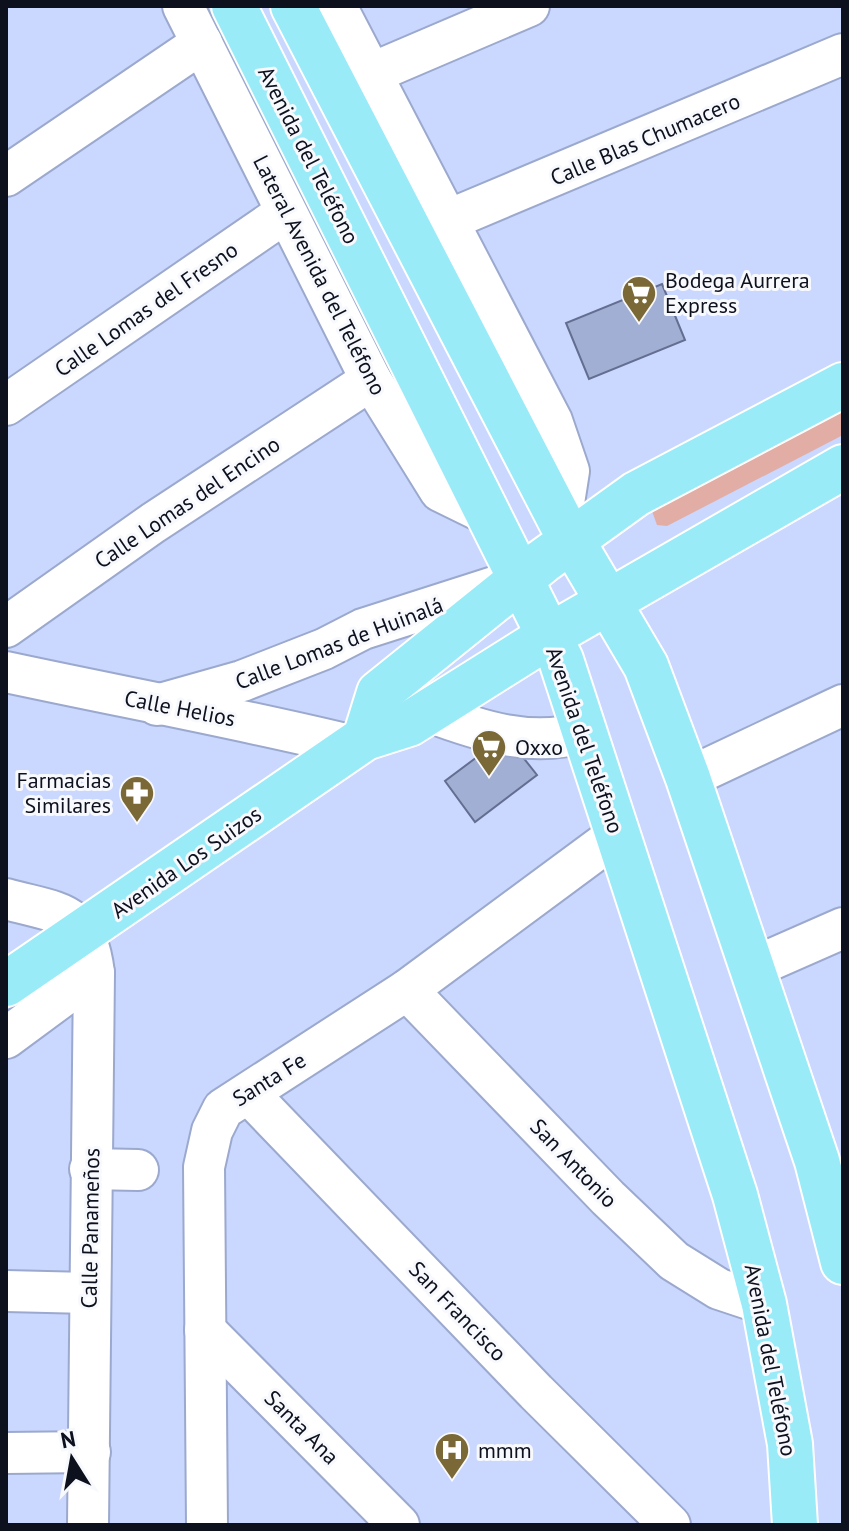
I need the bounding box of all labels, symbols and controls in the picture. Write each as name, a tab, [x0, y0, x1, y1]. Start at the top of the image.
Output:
street label: Avenida del Teléfono	[252, 62, 366, 248]
street label: Calle Blas Chumacero	[546, 86, 744, 192]
street label: Lateral Avenida del Teléfono	[247, 150, 393, 400]
street label: Calle Lomas del Fresno	[49, 235, 243, 383]
place label: Bodega Aurrera Express	[665, 266, 810, 319]
supermarket icon: Bodega Aurrera Express	[620, 274, 658, 324]
street label: Calle Lomas del Encino	[89, 430, 285, 574]
street label: Calle Lomas de Huinalá	[231, 590, 447, 696]
street label: Avenida del Teléfono	[540, 643, 630, 837]
street label: Calle Helios	[122, 684, 238, 732]
supermarket icon: Oxxo	[470, 728, 508, 778]
place label: Oxxo	[515, 733, 563, 761]
place label: Farmacias Similares	[16, 766, 111, 819]
pharmacy icon: Farmacias Similares	[118, 774, 156, 824]
street label: Avenida Los Suizos	[105, 800, 267, 924]
street label: Santa Fe	[227, 1046, 311, 1112]
street label: San Antonio	[525, 1112, 623, 1214]
street label: Calle Panameños	[75, 1148, 105, 1308]
street label: San Francisco	[403, 1255, 513, 1367]
street label: Avenida del Teléfono	[739, 1261, 803, 1459]
street label: Santa Ana	[259, 1384, 345, 1470]
north arrow	[32, 1419, 112, 1499]
text: N	[58, 1424, 78, 1454]
hospital icon: mmm	[433, 1431, 471, 1481]
place label: mmm	[478, 1436, 532, 1464]

